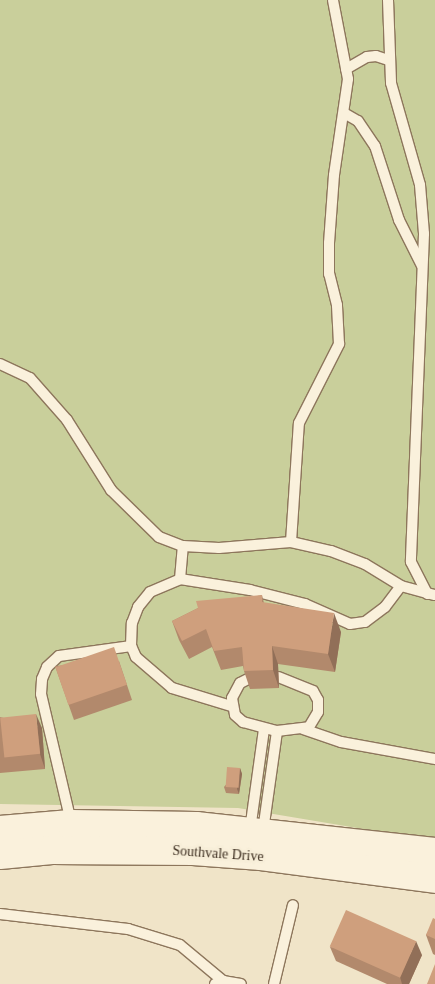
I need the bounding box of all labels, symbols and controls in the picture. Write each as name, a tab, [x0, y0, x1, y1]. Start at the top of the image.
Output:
street label: Southvale Drive	[172, 842, 264, 866]

